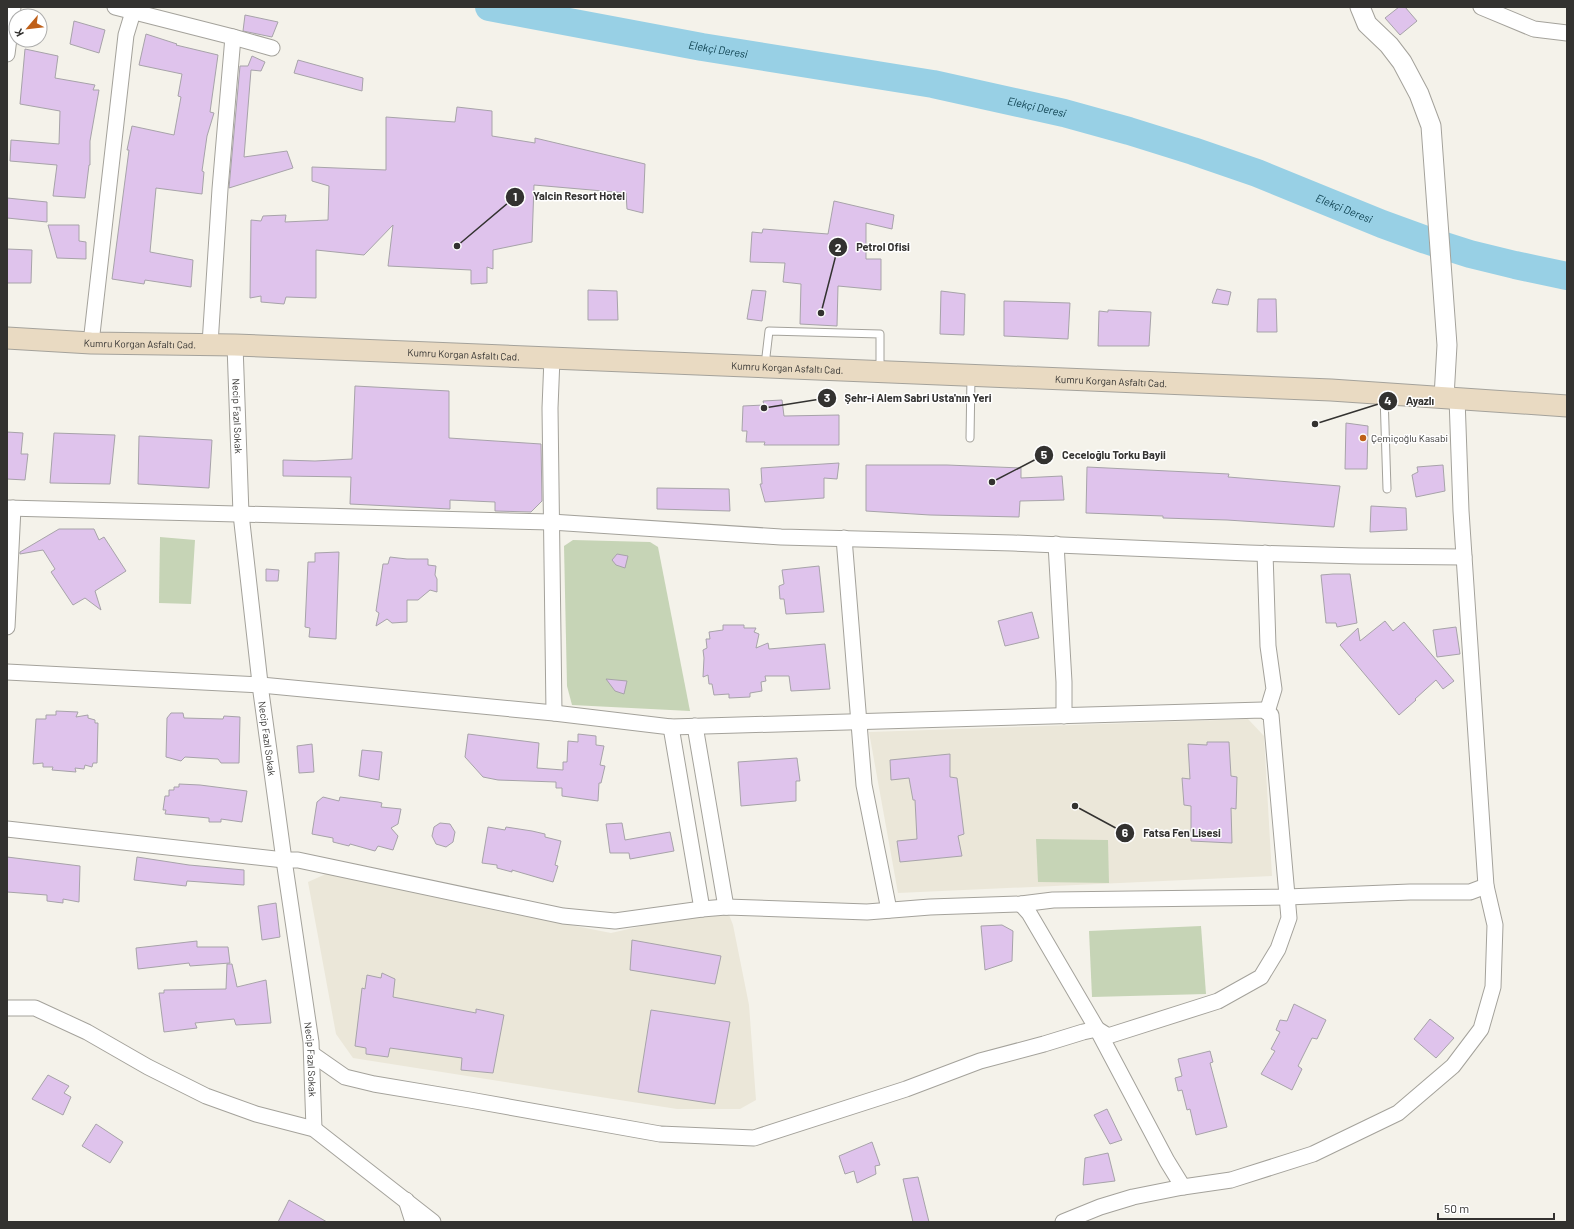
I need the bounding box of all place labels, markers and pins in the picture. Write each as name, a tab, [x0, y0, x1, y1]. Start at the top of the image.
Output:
callout: Yalcin Resort Hotel	[505, 185, 633, 208]
callout: Petrol Ofisi	[828, 236, 918, 259]
callout: Şehr-i Alem Sabri Usta'nın Yeri	[817, 387, 1000, 410]
callout: Ayazlı	[1378, 390, 1442, 413]
place label: Çemiçoğlu Kasabi	[1371, 432, 1448, 444]
marker: Çemiçoğlu Kasabi	[1358, 433, 1368, 443]
callout: Ceceloğlu Torku Bayii	[1034, 443, 1174, 466]
callout: Fatsa Fen Lisesi	[1115, 821, 1229, 844]

